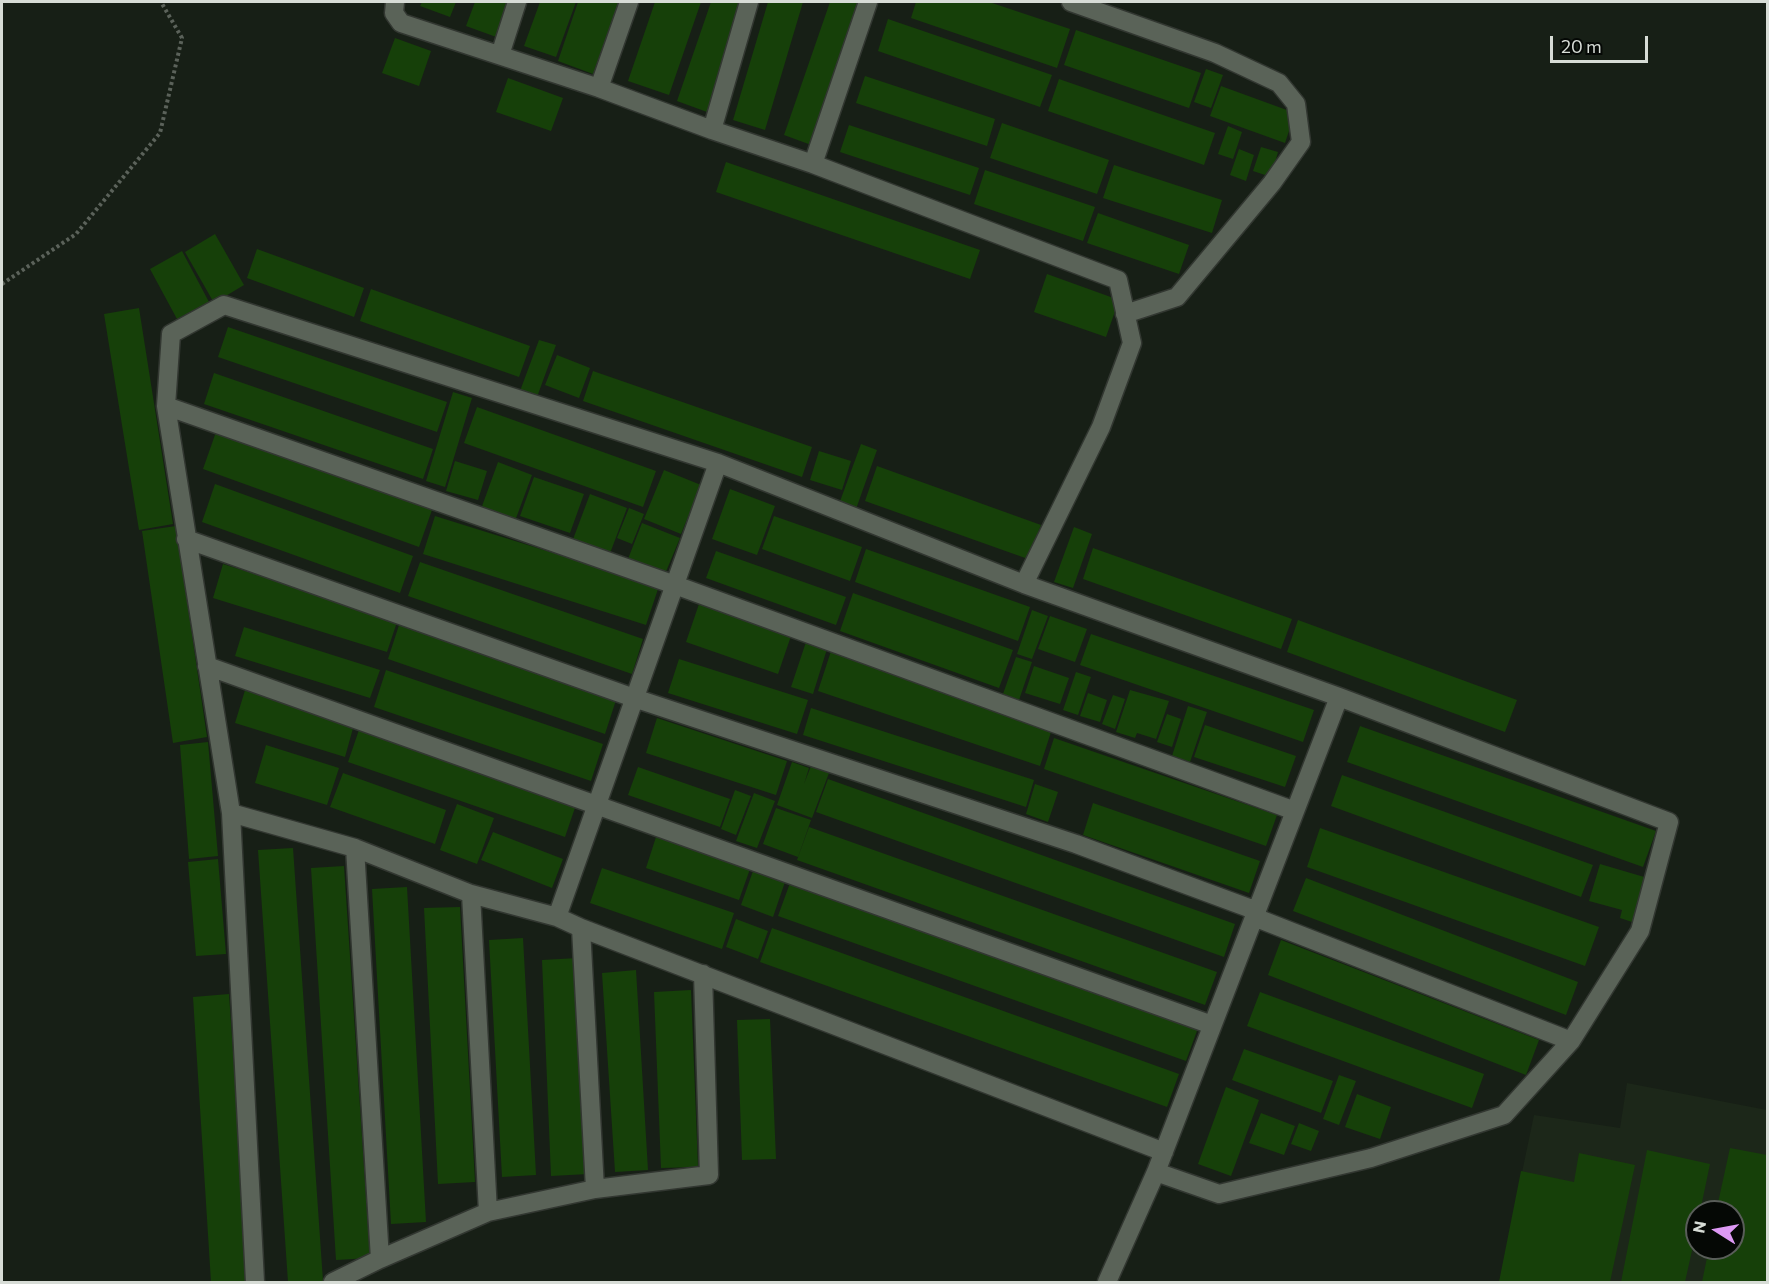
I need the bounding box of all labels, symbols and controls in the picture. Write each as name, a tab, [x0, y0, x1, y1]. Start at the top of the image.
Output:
scale bar	[1553, 24, 1650, 62]
text: 20 m	[1561, 35, 1602, 57]
north arrow	[1685, 1200, 1745, 1260]
text: N	[1688, 1219, 1709, 1235]

